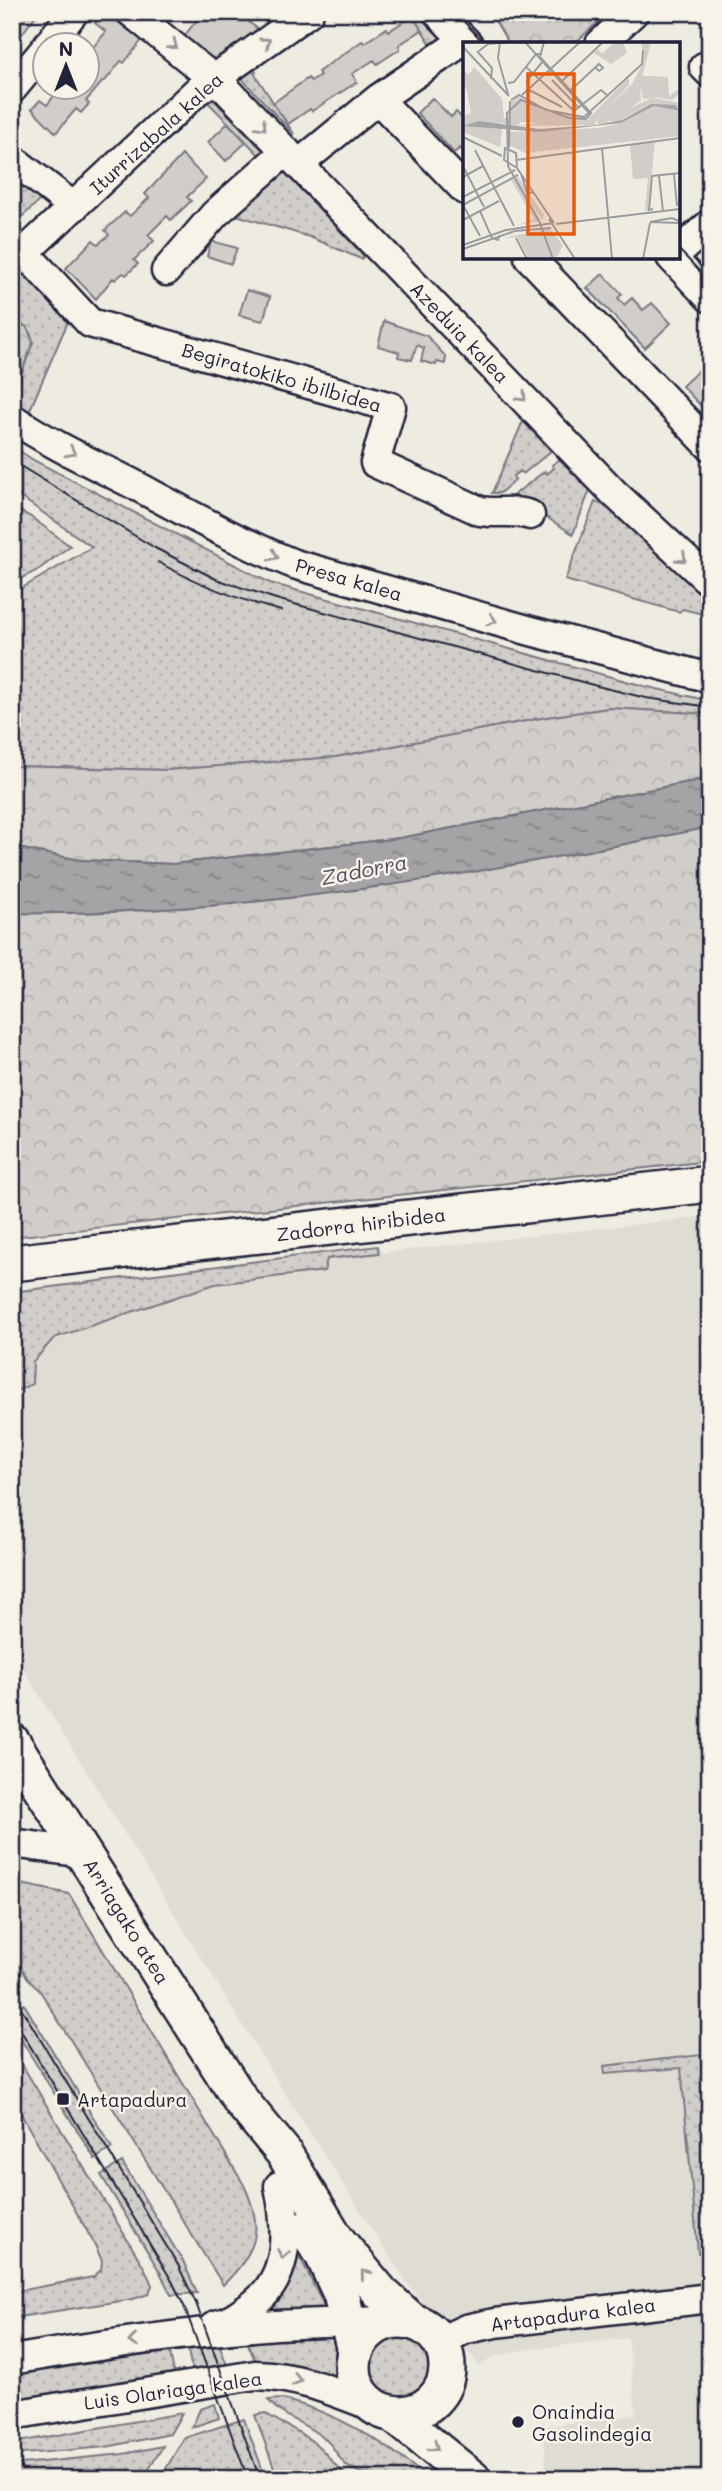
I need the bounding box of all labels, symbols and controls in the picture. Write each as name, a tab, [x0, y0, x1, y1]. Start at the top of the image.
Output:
north arrow	[32, 32, 102, 102]
text: N	[59, 36, 73, 61]
one-way arrow	[165, 36, 178, 49]
one-way arrow	[258, 38, 271, 50]
inset map	[463, 42, 680, 259]
street label: Iturrizabala kalea	[84, 66, 228, 200]
one-way arrow	[254, 118, 267, 131]
street label: Azeduia kalea	[405, 276, 515, 388]
street label: Begiratokiko ibilbidea	[179, 336, 385, 418]
one-way arrow	[513, 388, 526, 401]
one-way arrow	[64, 444, 77, 457]
one-way arrow	[266, 548, 279, 562]
one-way arrow	[674, 549, 687, 562]
street label: Presa kalea	[293, 552, 405, 606]
one-way arrow	[486, 612, 498, 626]
water label: Zadorra	[319, 847, 409, 891]
street label: Zadorra hiribidea	[275, 1201, 447, 1247]
street label: Arriagako atea	[78, 1853, 176, 1989]
place label: Artapadura	[77, 2087, 187, 2112]
marker: Artapadura	[55, 2091, 71, 2107]
one-way arrow	[276, 2248, 291, 2260]
one-way arrow	[360, 2269, 373, 2281]
street label: Artapadura kalea	[489, 2291, 657, 2337]
one-way arrow	[128, 2333, 139, 2348]
street label: Luis Olariaga kalea	[82, 2365, 264, 2415]
one-way arrow	[291, 2371, 303, 2386]
place label: Onaindia Gasolindegia	[532, 2399, 652, 2446]
marker: Onaindia Gasolindegia	[510, 2414, 526, 2430]
one-way arrow	[426, 2439, 438, 2451]

